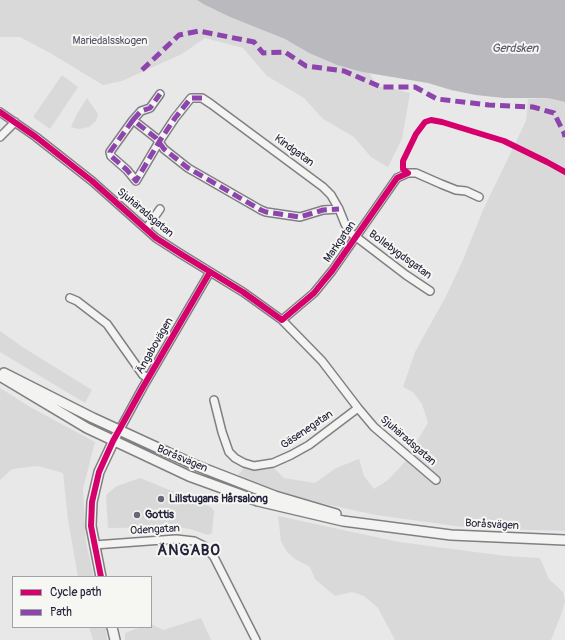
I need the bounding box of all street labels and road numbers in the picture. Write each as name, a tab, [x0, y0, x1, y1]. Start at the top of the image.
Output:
street label: Kindgatan	[272, 132, 316, 170]
street label: Sjuhäradsgatan	[114, 186, 176, 240]
street label: Markgatan	[321, 219, 359, 265]
street label: Bollebygdsgatan	[366, 228, 434, 282]
street label: Ängabovägen	[134, 316, 176, 376]
street label: Gäsenegatan	[278, 408, 336, 452]
street label: Sjuhäradsgatan	[377, 413, 439, 469]
street label: Boråsvägen	[155, 442, 209, 476]
street label: Boråsvägen	[465, 517, 519, 533]
street label: Odengatan	[130, 522, 180, 538]

